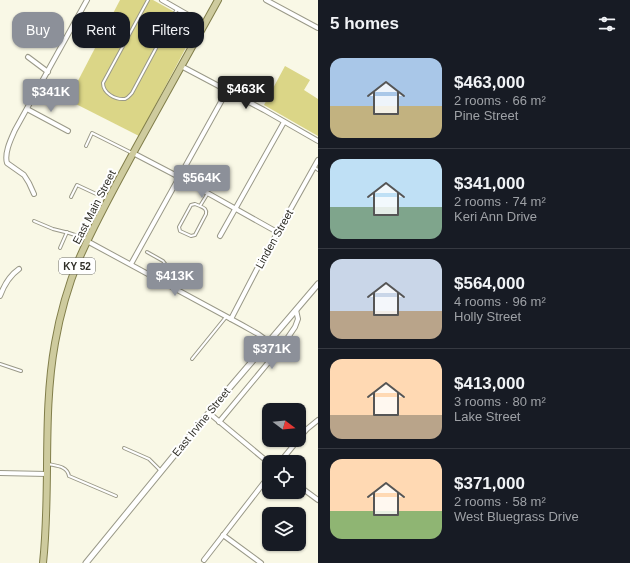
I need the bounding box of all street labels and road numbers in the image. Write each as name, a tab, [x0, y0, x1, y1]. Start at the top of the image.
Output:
street label: East Main Street	[70, 168, 118, 246]
street label: Linden Street	[253, 207, 295, 271]
road number: KY 52	[59, 258, 95, 274]
street label: East Irvine Street	[170, 385, 232, 459]

